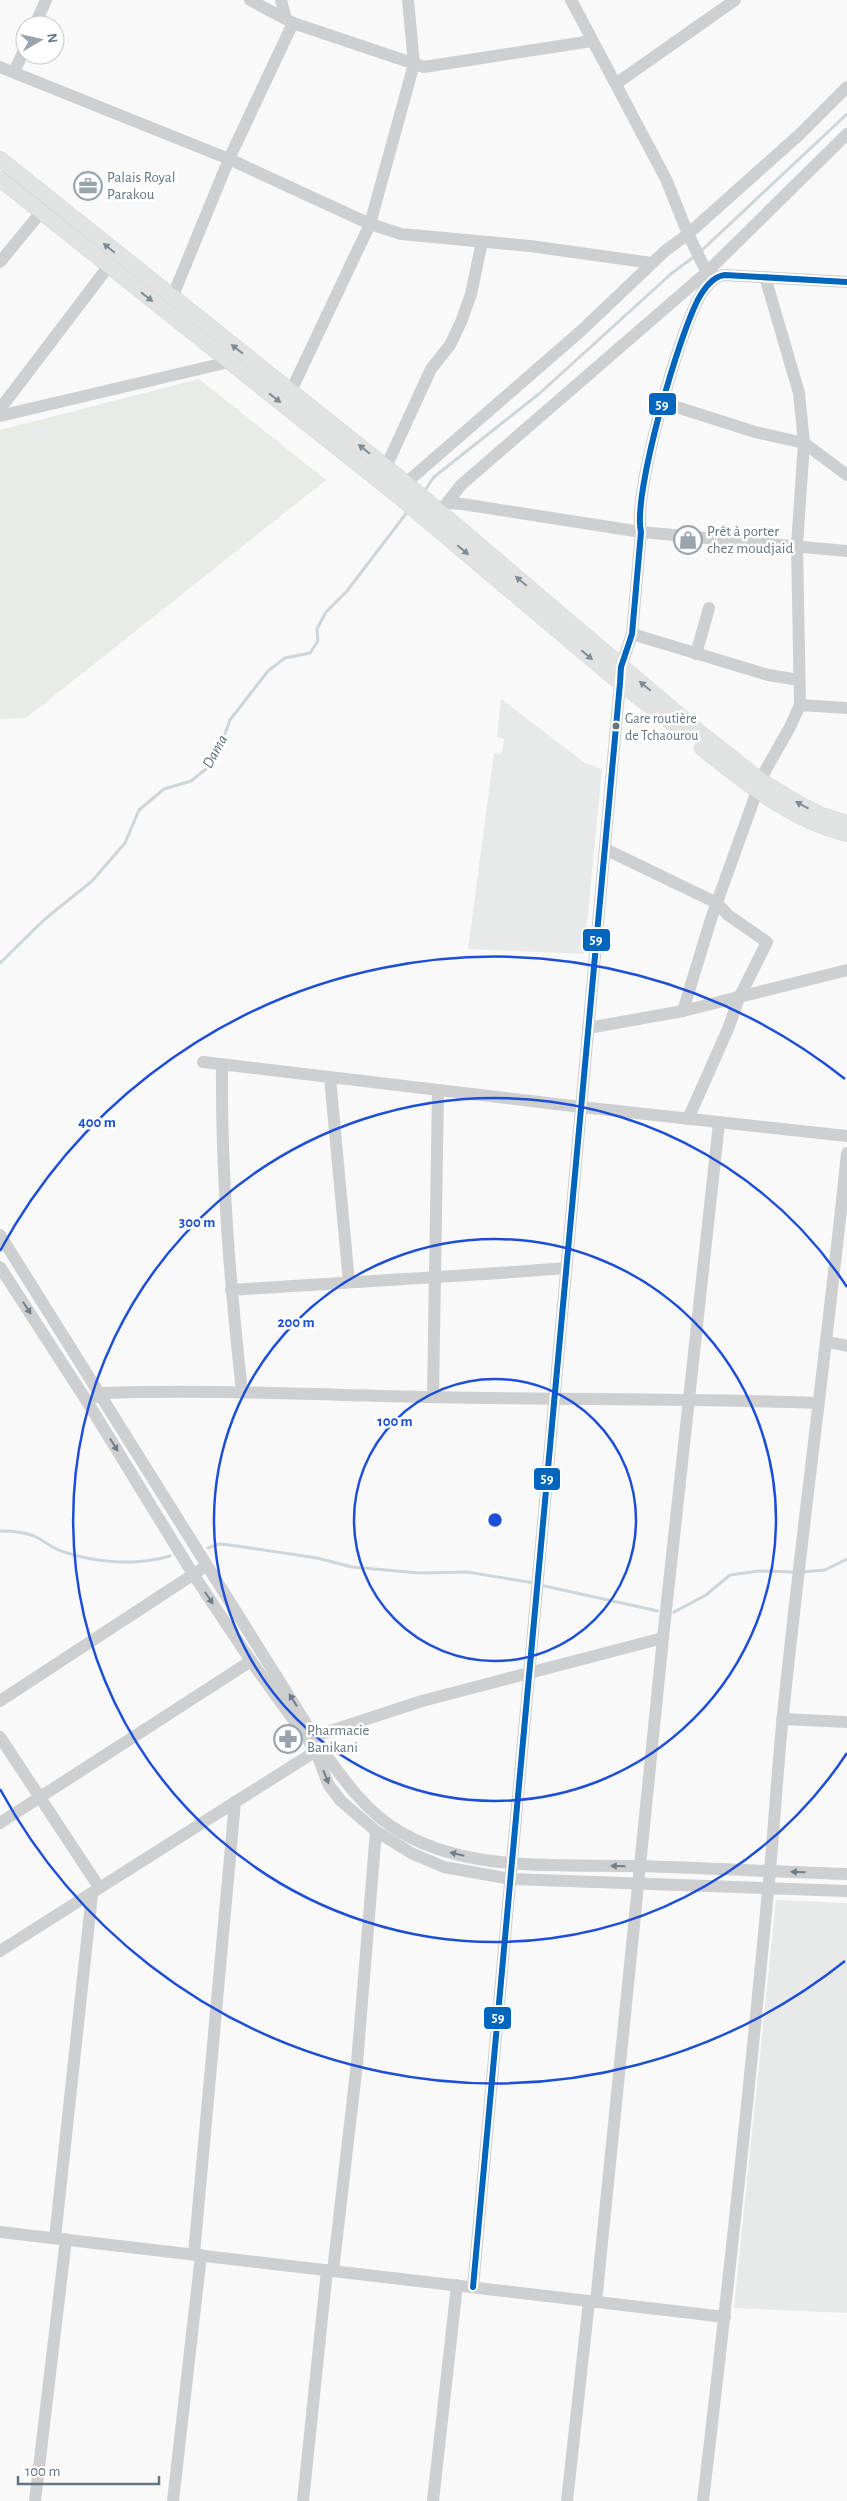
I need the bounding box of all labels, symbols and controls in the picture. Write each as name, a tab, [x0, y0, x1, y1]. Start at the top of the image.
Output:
north arrow	[15, 15, 65, 65]
text: N	[44, 32, 60, 44]
place label: Palais Royal Parakou	[107, 170, 175, 202]
office icon: Palais Royal Parakou	[73, 171, 103, 201]
one-way arrow	[103, 242, 116, 253]
one-way arrow	[140, 292, 153, 303]
one-way arrow	[230, 343, 243, 354]
line badge: 59	[648, 392, 677, 416]
one-way arrow	[268, 393, 281, 403]
text: 59	[656, 398, 669, 412]
one-way arrow	[358, 444, 371, 455]
place label: Prêt à porter chez moudjaid	[707, 524, 793, 556]
shop icon: Prêt à porter chez moudjaid	[673, 525, 703, 555]
one-way arrow	[456, 544, 468, 556]
one-way arrow	[515, 575, 527, 587]
one-way arrow	[580, 650, 593, 661]
one-way arrow	[638, 681, 651, 692]
place label: Gare routière de Tchaourou	[625, 712, 698, 743]
marker: Gare routière de Tchaourou	[611, 721, 621, 731]
water label: Dama	[199, 732, 230, 771]
one-way arrow	[795, 801, 809, 809]
line badge: 59	[582, 928, 611, 952]
text: 59	[590, 933, 603, 947]
text: 400 m	[78, 1115, 116, 1130]
text: 300 m	[179, 1215, 215, 1230]
one-way arrow	[22, 1301, 32, 1314]
text: 200 m	[277, 1315, 315, 1330]
text: 100 m	[377, 1414, 413, 1429]
one-way arrow	[109, 1439, 118, 1452]
line badge: 59	[533, 1467, 561, 1491]
text: 59	[541, 1472, 554, 1486]
centre of rings	[486, 1511, 504, 1529]
one-way arrow	[204, 1591, 214, 1605]
one-way arrow	[288, 1694, 298, 1707]
place label: Pharmacie Banikani	[307, 1723, 370, 1755]
pharmacy icon: Pharmacie Banikani	[273, 1724, 303, 1754]
one-way arrow	[322, 1770, 330, 1785]
one-way arrow	[448, 1849, 464, 1857]
one-way arrow	[610, 1861, 626, 1869]
one-way arrow	[790, 1868, 806, 1876]
line badge: 59	[483, 2006, 512, 2030]
text: 59	[492, 2011, 505, 2025]
scale bar	[18, 2454, 159, 2486]
text: 100 m	[25, 2464, 60, 2479]

